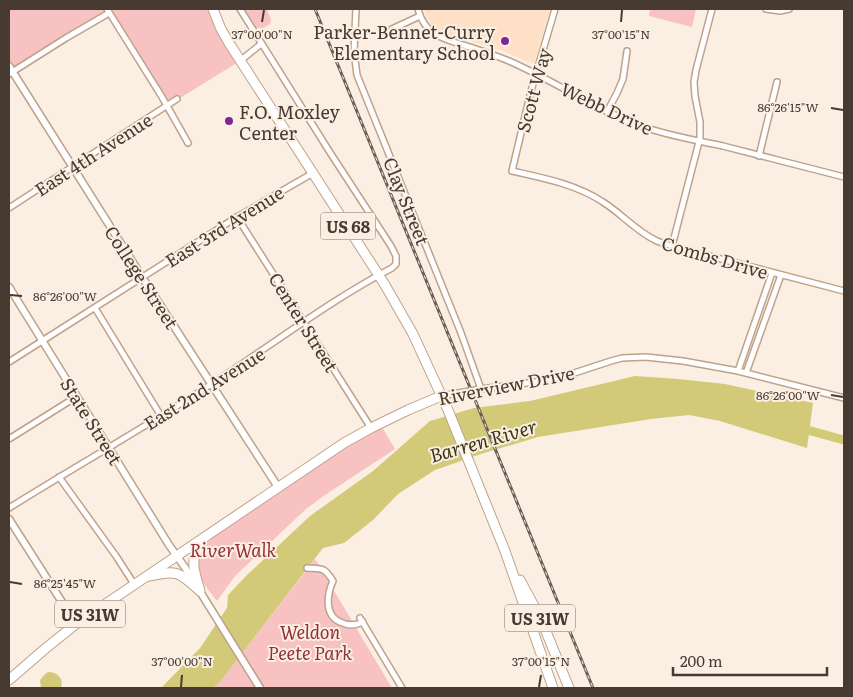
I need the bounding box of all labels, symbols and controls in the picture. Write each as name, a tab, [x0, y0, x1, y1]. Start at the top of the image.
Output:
place label: Parker-Bennet-Curry Elementary School	[313, 18, 496, 66]
text: 37°00'00"N	[231, 25, 293, 43]
text: 37°00'15"N	[592, 25, 650, 43]
marker: Parker-Bennet-Curry Elementary School	[499, 35, 511, 47]
street label: Scott Way	[509, 44, 557, 135]
street label: Webb Drive	[556, 75, 658, 141]
place label: F.O. Moxley Center	[239, 98, 340, 146]
text: 86°26'15"W	[757, 98, 819, 116]
street label: East 4th Avenue	[29, 106, 157, 202]
marker: F.O. Moxley Center	[223, 115, 235, 127]
street label: Clay Street	[377, 153, 437, 250]
street label: East 3rd Avenue	[159, 179, 289, 273]
road number: US 68	[320, 212, 376, 240]
street label: College Street	[98, 220, 186, 335]
street label: Combs Drive	[659, 229, 771, 285]
street label: Center Street	[263, 267, 346, 378]
text: 86°26'00"W	[33, 287, 97, 305]
street label: East 2nd Avenue	[138, 340, 270, 436]
street label: Riverview Drive	[435, 359, 577, 411]
street label: State Street	[54, 372, 130, 471]
text: 86°26'00"W	[756, 386, 820, 404]
water label: Barren River	[426, 411, 540, 469]
park label: RiverWalk	[190, 536, 276, 563]
text: 86°25'45"W	[34, 574, 96, 592]
road number: US 31W	[55, 600, 125, 628]
road number: US 31W	[505, 604, 575, 632]
park label: Weldon Peete Park	[268, 618, 352, 666]
scale bar	[673, 644, 827, 676]
text: 200 m	[680, 649, 723, 672]
text: 37°00'00"N	[151, 652, 213, 670]
text: 37°00'15"N	[512, 652, 570, 670]

